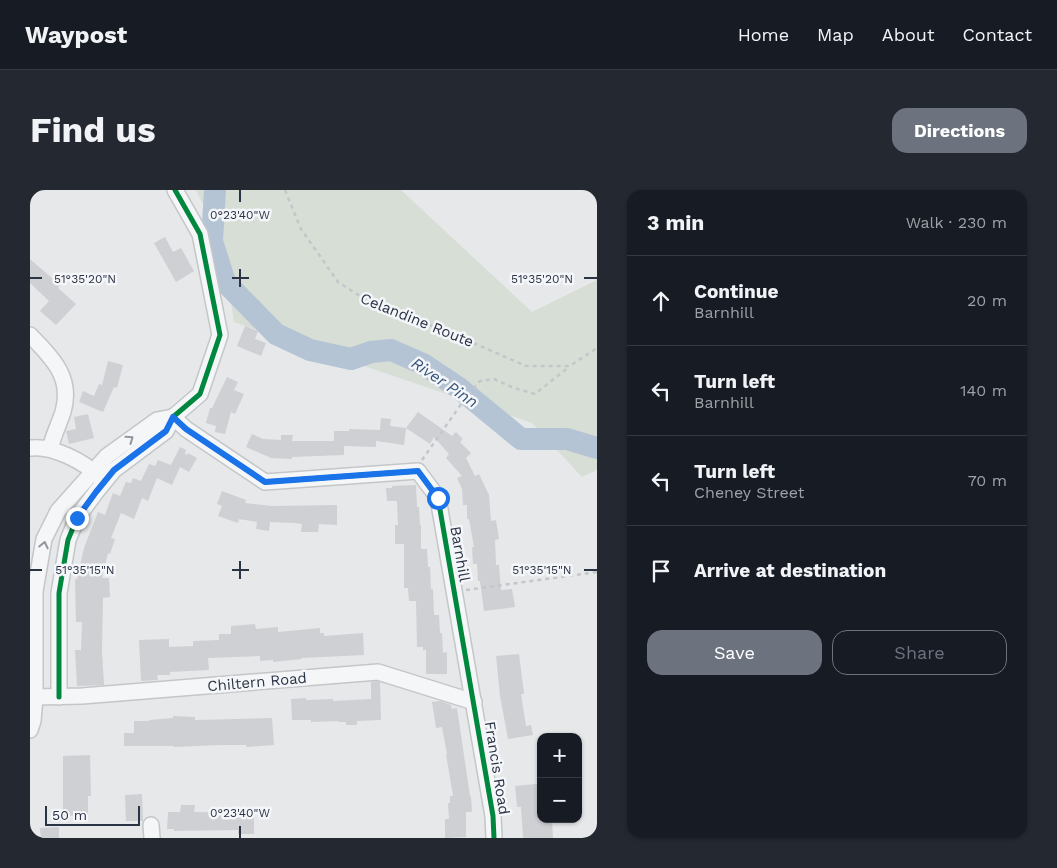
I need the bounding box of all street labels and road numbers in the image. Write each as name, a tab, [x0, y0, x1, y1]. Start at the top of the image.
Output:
street label: Celandine Route	[358, 289, 476, 351]
street label: Barnhill	[446, 525, 474, 584]
street label: Chiltern Road	[206, 669, 308, 695]
street label: Francis Road	[481, 720, 513, 816]

